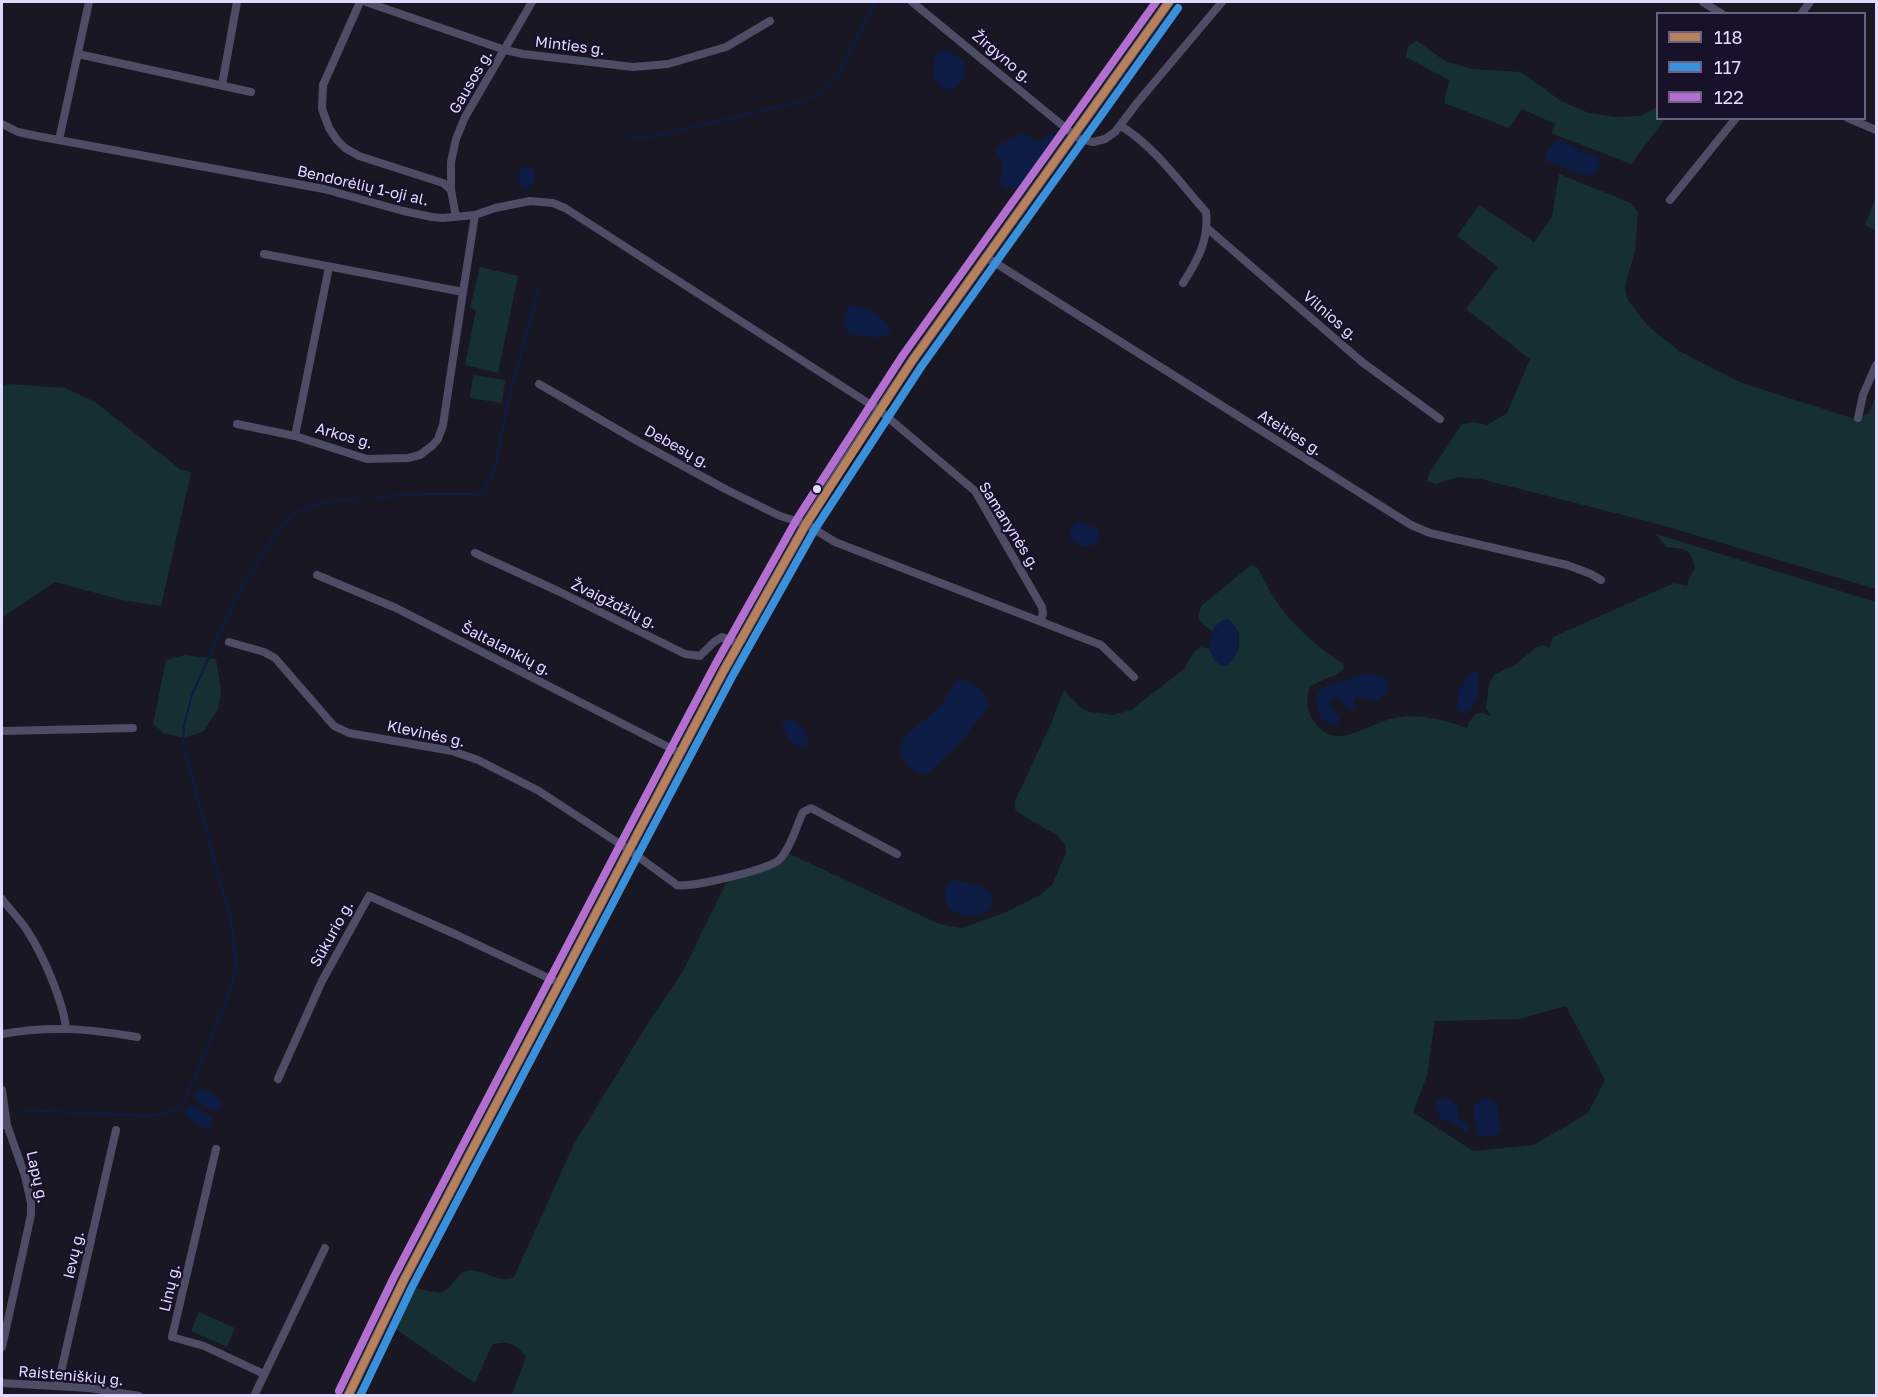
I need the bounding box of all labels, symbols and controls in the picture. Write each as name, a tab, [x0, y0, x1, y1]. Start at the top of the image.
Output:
legend	[1656, 12, 1866, 120]
text: 118	[1714, 26, 1742, 48]
street label: Žirgyno g.	[969, 27, 1035, 87]
street label: Minties g.	[534, 33, 606, 59]
street label: Gausos g.	[446, 47, 496, 117]
text: 117	[1714, 56, 1741, 78]
text: 122	[1714, 86, 1744, 108]
street label: Bendorėlių 1-oji al.	[295, 162, 431, 210]
street label: Vilnios g.	[1299, 287, 1361, 345]
street label: Ateities g.	[1255, 406, 1325, 460]
street label: Arkos g.	[313, 419, 375, 453]
street label: Debesų g.	[641, 422, 713, 472]
street label: Samanynės g.	[975, 479, 1043, 573]
unlabelled marker	[811, 483, 823, 495]
street label: Žvaigždžių g.	[568, 575, 660, 633]
street label: Šaltalankių g.	[458, 619, 554, 679]
street label: Klevinės g.	[385, 717, 467, 751]
street label: Sūkurio g.	[307, 898, 357, 970]
street label: Lapų g.	[22, 1149, 52, 1205]
street label: Ievų g.	[60, 1230, 88, 1280]
street label: Linų g.	[156, 1262, 184, 1314]
street label: Raisteniškių g.	[18, 1362, 124, 1390]

